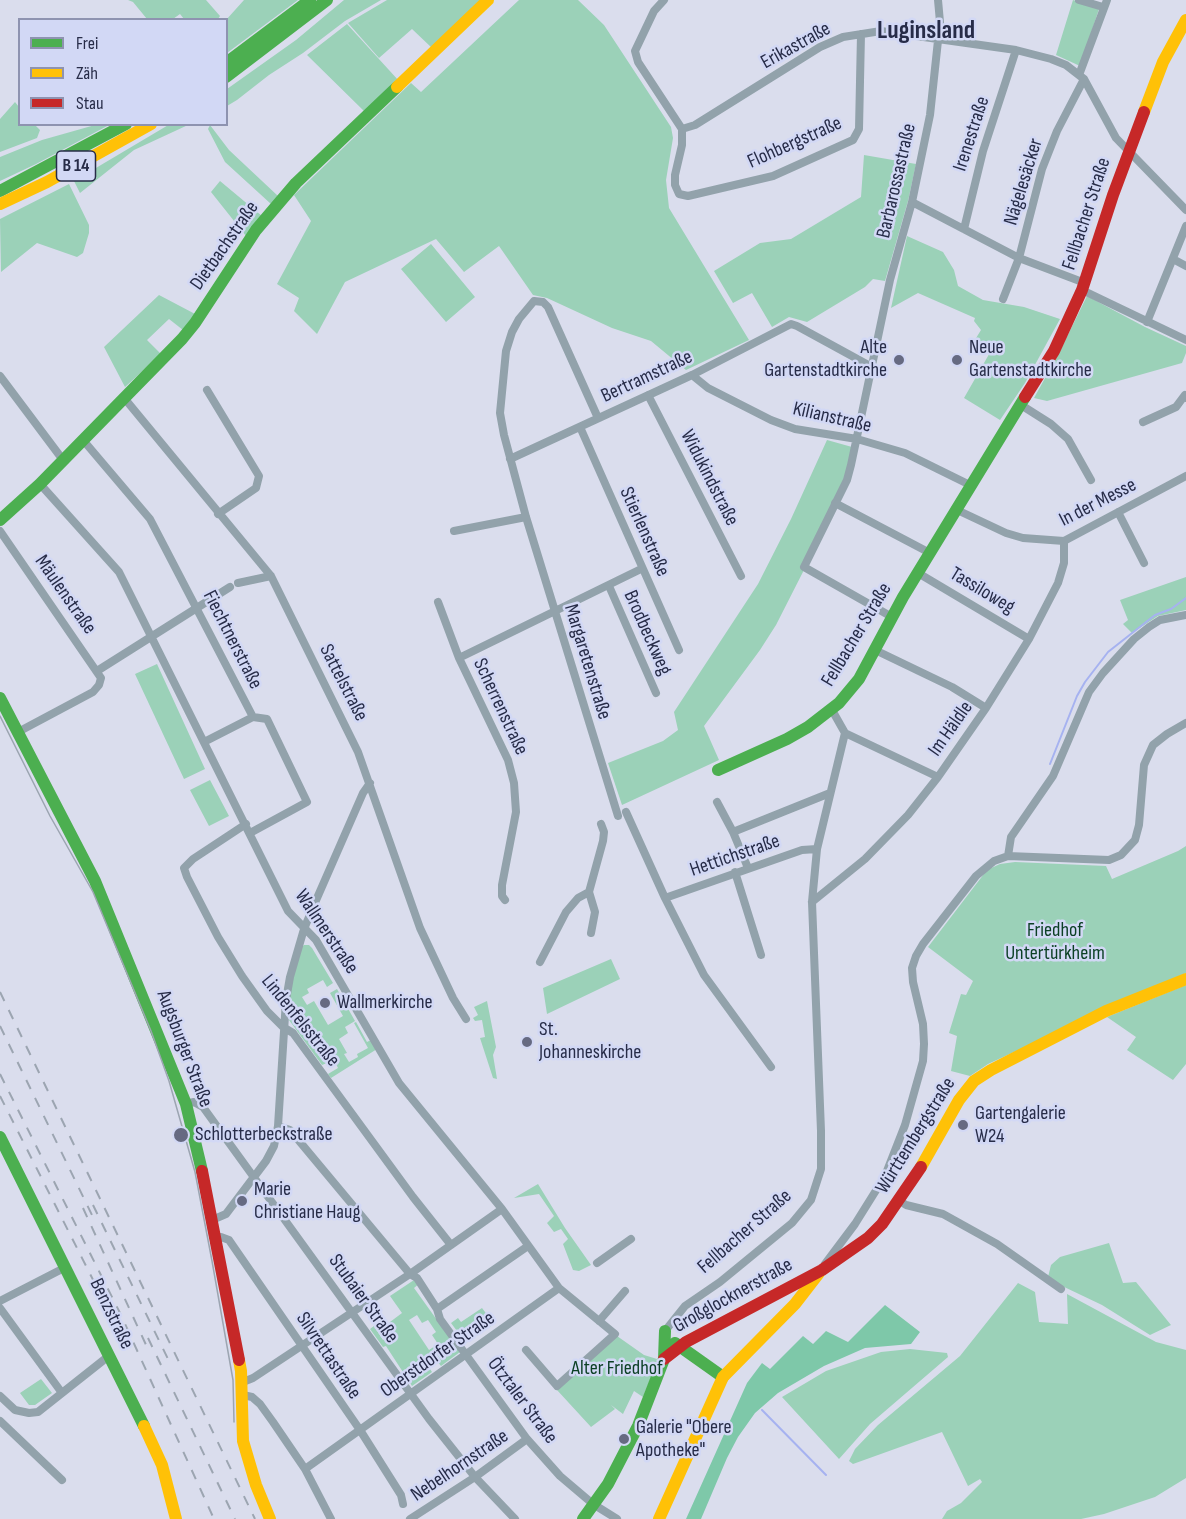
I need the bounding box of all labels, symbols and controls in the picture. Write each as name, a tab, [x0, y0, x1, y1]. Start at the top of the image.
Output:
district label: Luginsland	[877, 15, 975, 47]
street label: Erikastraße	[757, 17, 835, 75]
legend	[18, 18, 228, 126]
text: Frei	[76, 33, 98, 54]
text: Zäh	[76, 63, 98, 84]
text: Stau	[76, 93, 104, 114]
street label: Irenestraße	[949, 94, 995, 174]
street label: Flohbergstraße	[744, 112, 846, 174]
street label: Barbarossastraße	[872, 121, 922, 241]
street label: Nägelesäcker	[999, 136, 1049, 228]
road number: B 14	[56, 151, 96, 181]
street label: Fellbacher Straße	[1058, 155, 1116, 273]
street label: Dietbachstraße	[186, 197, 264, 295]
place label: Alte Gartenstadtkirche	[764, 336, 887, 383]
place label: Neue Gartenstadtkirche	[969, 336, 1092, 383]
street label: Bertramstraße	[598, 345, 696, 409]
marker: Alte Gartenstadtkirche	[892, 353, 906, 367]
marker: Neue Gartenstadtkirche	[950, 353, 964, 367]
street label: Kilianstraße	[790, 397, 874, 439]
street label: Widukindstraße	[675, 426, 743, 530]
street label: In der Messe	[1055, 473, 1141, 533]
street label: Stierlenstraße	[614, 484, 674, 580]
street label: Mäulenstraße	[29, 551, 101, 639]
street label: Tassiloweg	[945, 562, 1019, 620]
street label: Fellbacher Straße	[817, 579, 897, 691]
street label: Fiechtnerstraße	[197, 587, 267, 693]
street label: Brodbeckweg	[618, 587, 676, 679]
street label: Margaretenstraße	[558, 602, 616, 722]
street label: Sattelstraße	[313, 641, 373, 725]
street label: Scherrenstraße	[467, 655, 533, 759]
street label: Im Häldle	[923, 697, 979, 761]
street label: Hettichstraße	[687, 829, 783, 883]
street label: Wallmerstraße	[289, 885, 363, 979]
park label: Friedhof Untertürkheim	[1005, 919, 1105, 966]
street label: Lindenfelsstraße	[256, 970, 344, 1072]
street label: Augsburger Straße	[151, 987, 217, 1111]
place label: Wallmerkirche	[337, 991, 433, 1015]
marker: Wallmerkirche	[318, 996, 332, 1010]
place label: St. Johanneskirche	[539, 1018, 641, 1065]
marker: St. Johanneskirche	[520, 1035, 534, 1049]
street label: Württembergstraße	[871, 1074, 961, 1198]
place label: Gartengalerie W24	[975, 1102, 1066, 1149]
marker: Gartengalerie W24	[956, 1118, 970, 1132]
place label: Schlotterbeckstraße	[195, 1123, 332, 1147]
marker: Schlotterbeckstraße	[172, 1126, 190, 1144]
place label: Marie Christiane Haug	[254, 1178, 360, 1225]
street label: Fellbacher Straße	[693, 1185, 797, 1279]
marker: Marie Christiane Haug	[235, 1194, 249, 1208]
street label: Stubaier Straße	[323, 1250, 403, 1348]
street label: Großglocknerstraße	[669, 1253, 797, 1339]
street label: Benzstraße	[84, 1275, 138, 1353]
street label: Oberstdorfer Straße	[376, 1307, 500, 1403]
street label: Silvrettastraße	[290, 1308, 366, 1404]
street label: Ötztaler Straße	[482, 1353, 562, 1449]
park label: Alter Friedhof	[571, 1357, 663, 1381]
place label: Galerie "Obere Apotheke"	[636, 1416, 732, 1463]
street label: Nebelhornstraße	[407, 1425, 513, 1507]
marker: Galerie "Obere Apotheke"	[617, 1432, 631, 1446]

